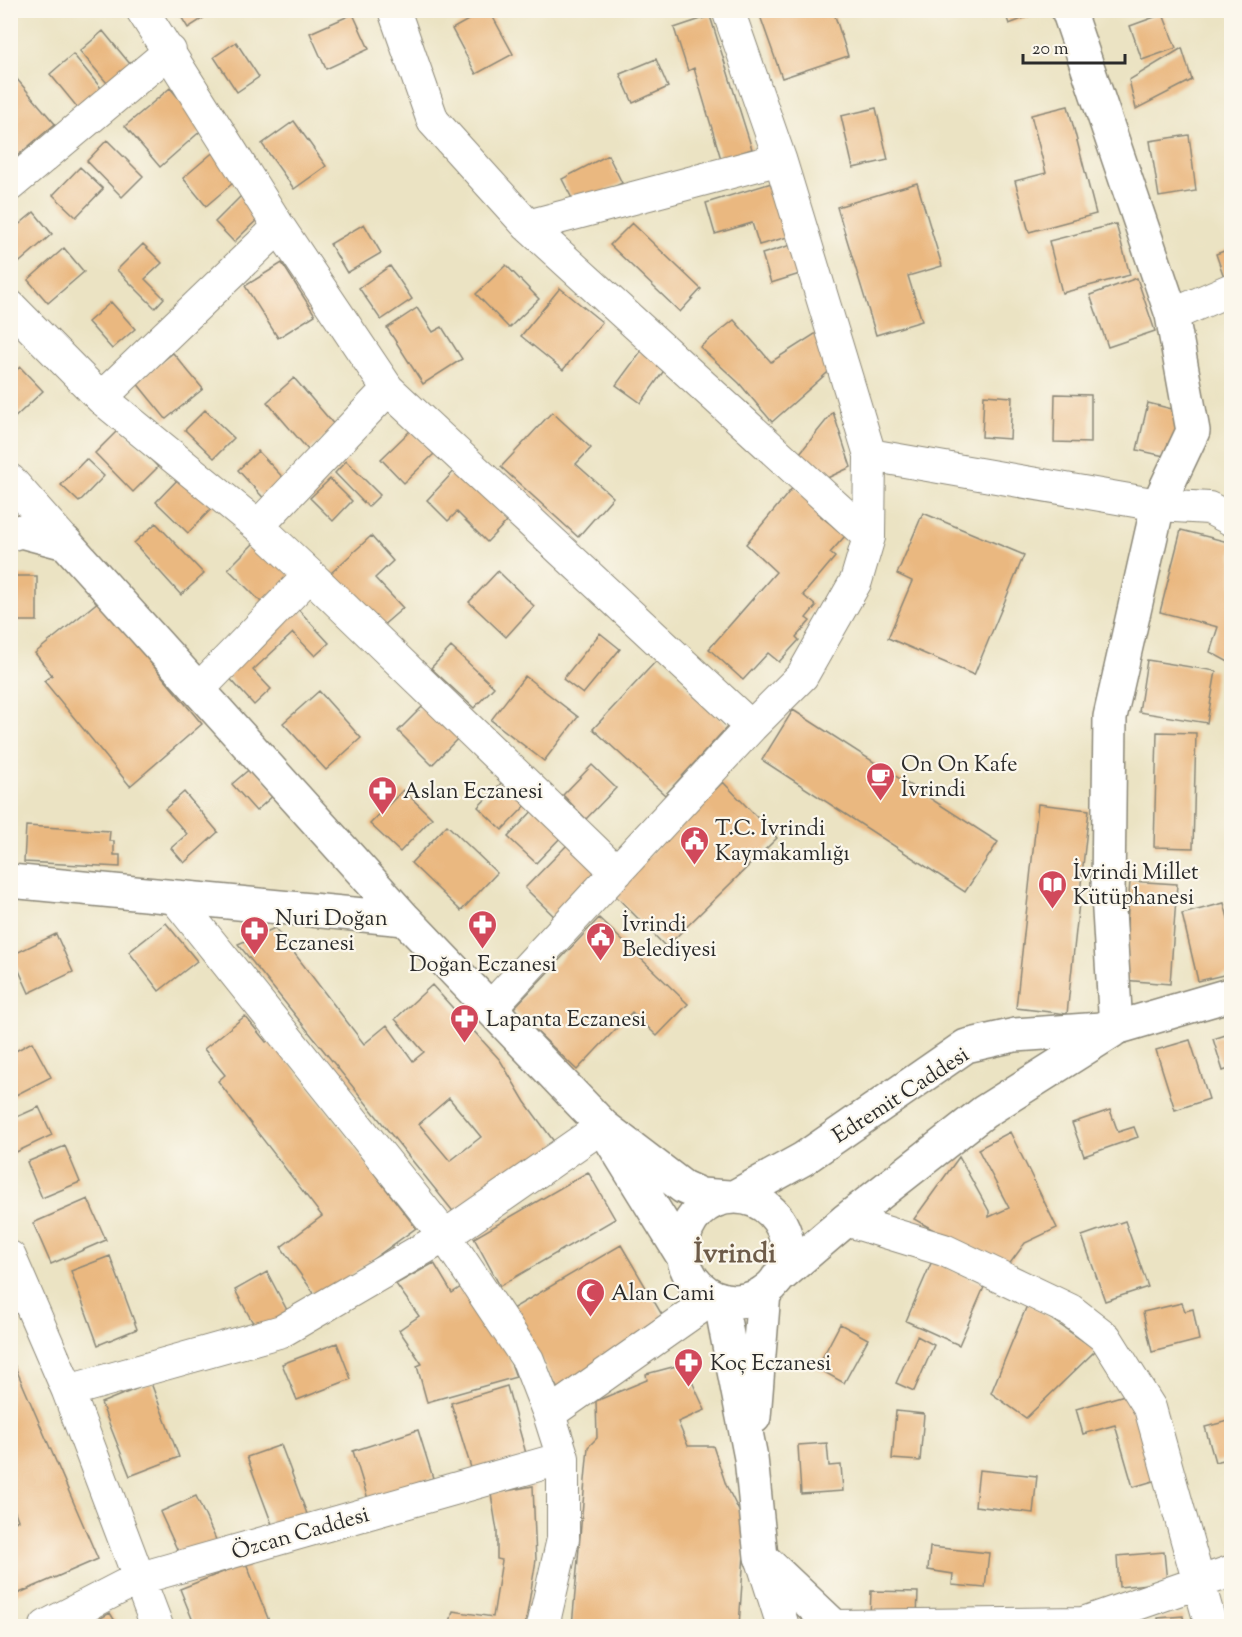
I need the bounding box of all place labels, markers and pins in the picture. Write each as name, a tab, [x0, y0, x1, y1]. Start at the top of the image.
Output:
place label: On On Kafe İvrindi	[901, 750, 1017, 807]
cafe icon: On On Kafe İvrindi	[864, 760, 896, 802]
pharmacy icon: Aslan Eczanesi	[366, 774, 398, 816]
place label: Aslan Eczanesi	[403, 777, 543, 809]
place label: T.C. İvrindi Kaymakamlığı	[715, 814, 850, 871]
public building icon: T.C. İvrindi Kaymakamlığı	[678, 824, 710, 866]
place label: İvrindi Millet Kütüphanesi	[1073, 858, 1199, 915]
library icon: İvrindi Millet Kütüphanesi	[1036, 868, 1068, 910]
place label: Nuri Doğan Eczanesi	[275, 904, 388, 961]
pharmacy icon: Doğan Eczanesi	[467, 908, 499, 950]
place label: İvrindi Belediyesi	[622, 910, 716, 967]
pharmacy icon: Nuri Doğan Eczanesi	[238, 914, 270, 956]
public building icon: İvrindi Belediyesi	[585, 920, 617, 962]
place label: Doğan Eczanesi	[409, 950, 557, 982]
pharmacy icon: Lapanta Eczanesi	[449, 1002, 481, 1044]
place label: Lapanta Eczanesi	[486, 1005, 646, 1037]
mosque icon: Alan Cami	[574, 1276, 606, 1318]
place label: Alan Cami	[611, 1279, 715, 1311]
pharmacy icon: Koç Eczanesi	[673, 1346, 705, 1388]
place label: Koç Eczanesi	[710, 1349, 831, 1381]

